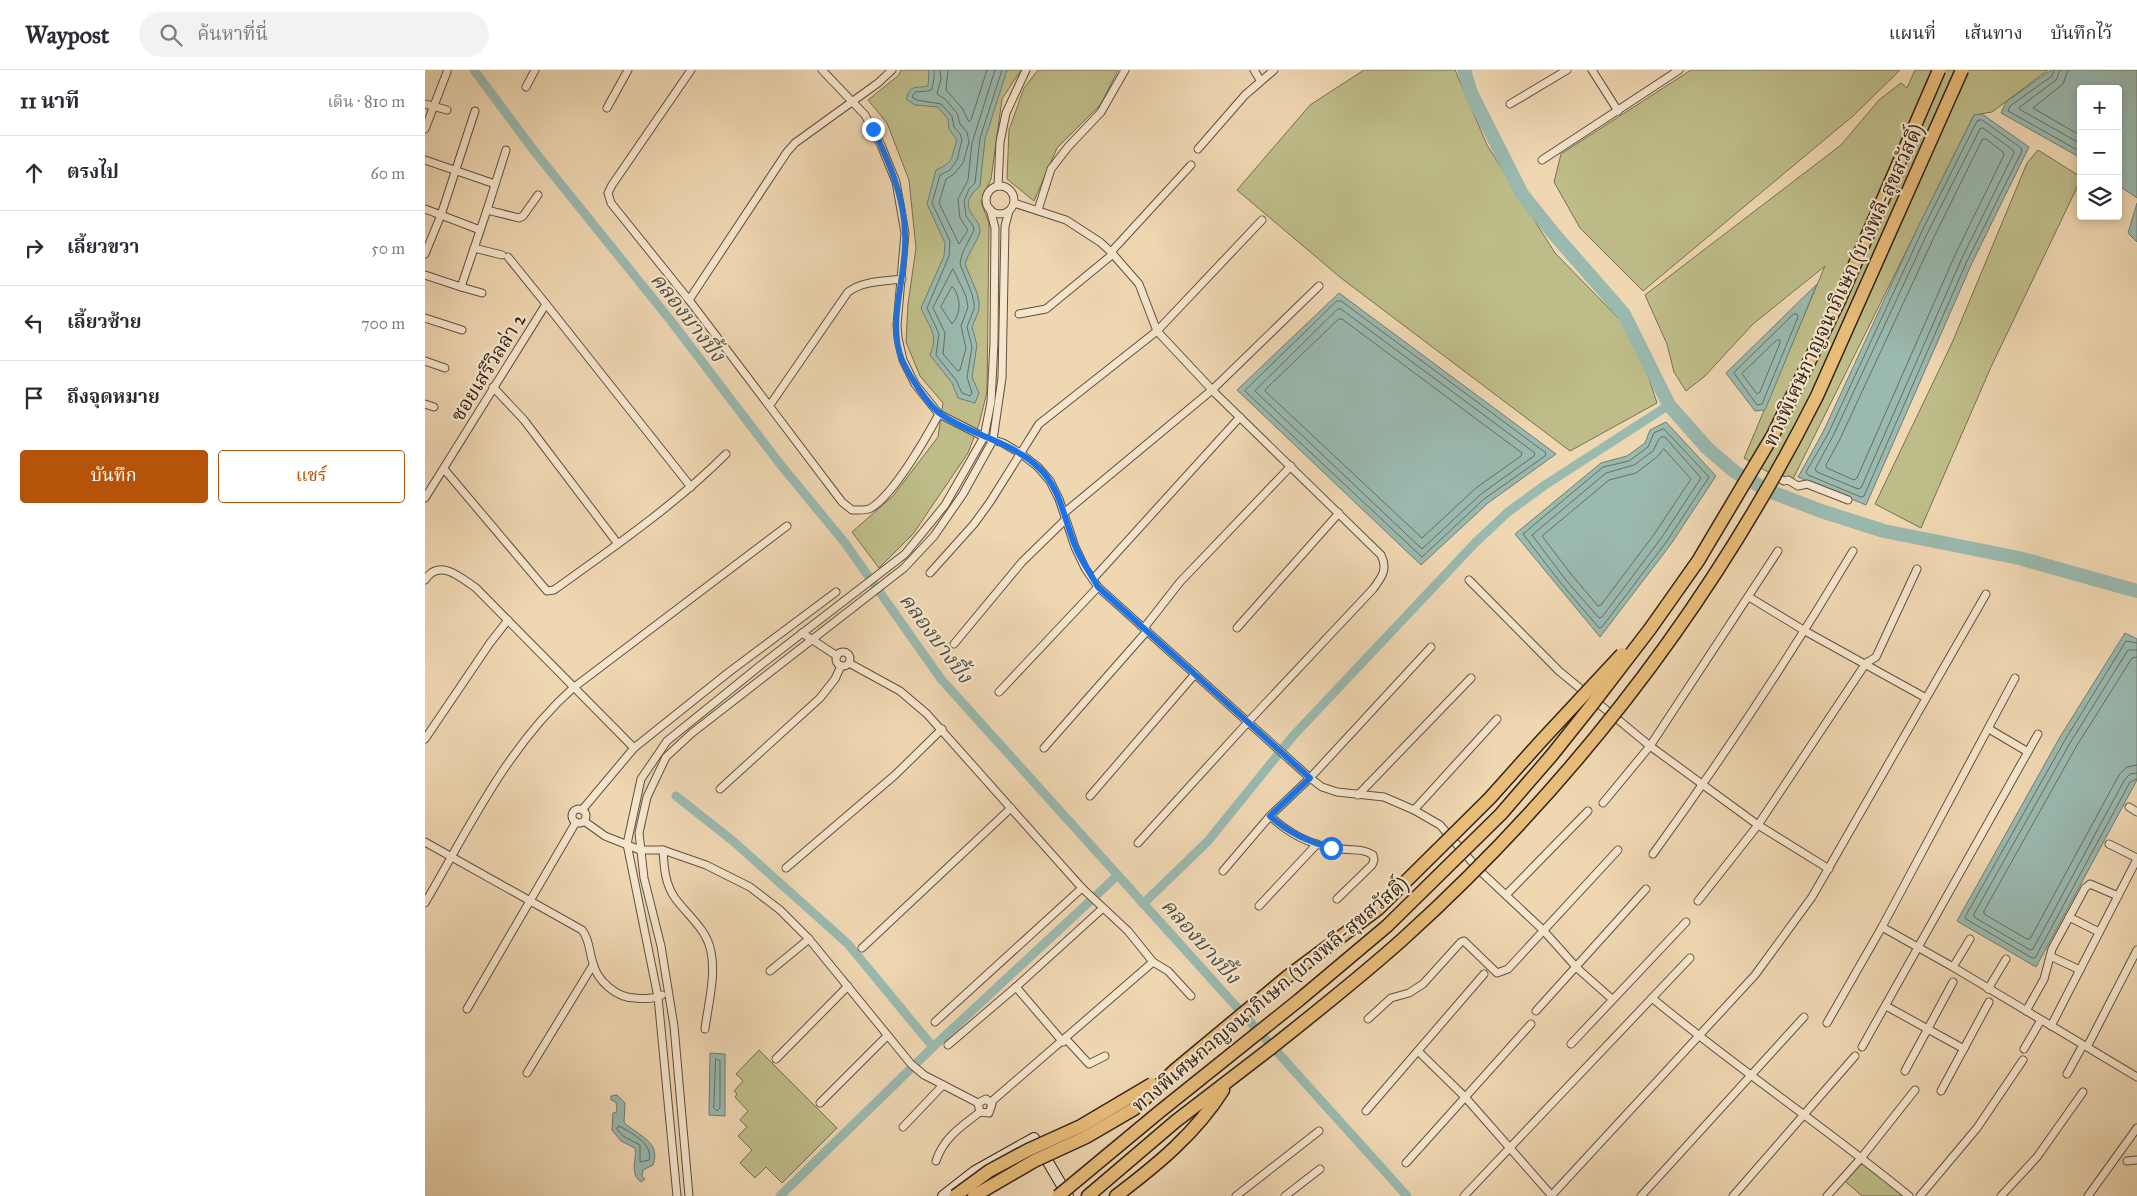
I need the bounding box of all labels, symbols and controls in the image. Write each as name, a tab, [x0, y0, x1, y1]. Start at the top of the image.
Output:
search box	[139, 12, 489, 57]
text: Waypost	[25, 20, 109, 50]
icon: search	[157, 21, 185, 49]
text: ค้นหาที่นี่	[197, 22, 268, 45]
text: แผนที่	[1889, 22, 1936, 44]
text: เส้นทาง	[1964, 22, 2023, 44]
text: บันทึกไว้	[2051, 22, 2112, 44]
map controls	[2077, 85, 2122, 220]
button: +	[2077, 85, 2122, 130]
text: 11 นาที	[20, 88, 80, 114]
text: เดิน · 810 m	[327, 92, 405, 111]
route end	[862, 118, 885, 141]
street label: ทางพิเศษกาญจนาภิเษก (บางพลี-สุขสวัสดิ์)	[1755, 119, 1929, 451]
button: −	[2077, 130, 2122, 175]
icon: ahead	[20, 159, 48, 187]
text: ตรงไป	[67, 160, 119, 183]
text: 60 m	[371, 164, 405, 183]
button: layers	[2077, 175, 2122, 220]
icon: right	[20, 234, 48, 262]
text: เลี้ยวขวา	[67, 235, 139, 258]
text: 50 m	[371, 239, 405, 258]
water label: คลองบางปิ้ง	[645, 265, 734, 368]
street label: ซอยเสรีวิลล่า 2	[445, 308, 531, 426]
icon: left	[20, 309, 48, 337]
text: เลี้ยวซ้าย	[67, 310, 141, 333]
text: 700 m	[361, 314, 405, 333]
icon: arrive	[20, 384, 48, 412]
text: ถึงจุดหมาย	[67, 385, 160, 408]
button: บันทึก	[20, 450, 208, 503]
button: แชร์	[218, 450, 405, 503]
water label: คลองบางปิ้ง	[894, 586, 981, 690]
route start	[1320, 837, 1343, 860]
street label: ทางพิเศษกาญจนาภิเษก (บางพลี-สุขสวัสดิ์)	[1125, 869, 1414, 1118]
water label: คลองบางปิ้ง	[1156, 891, 1249, 990]

